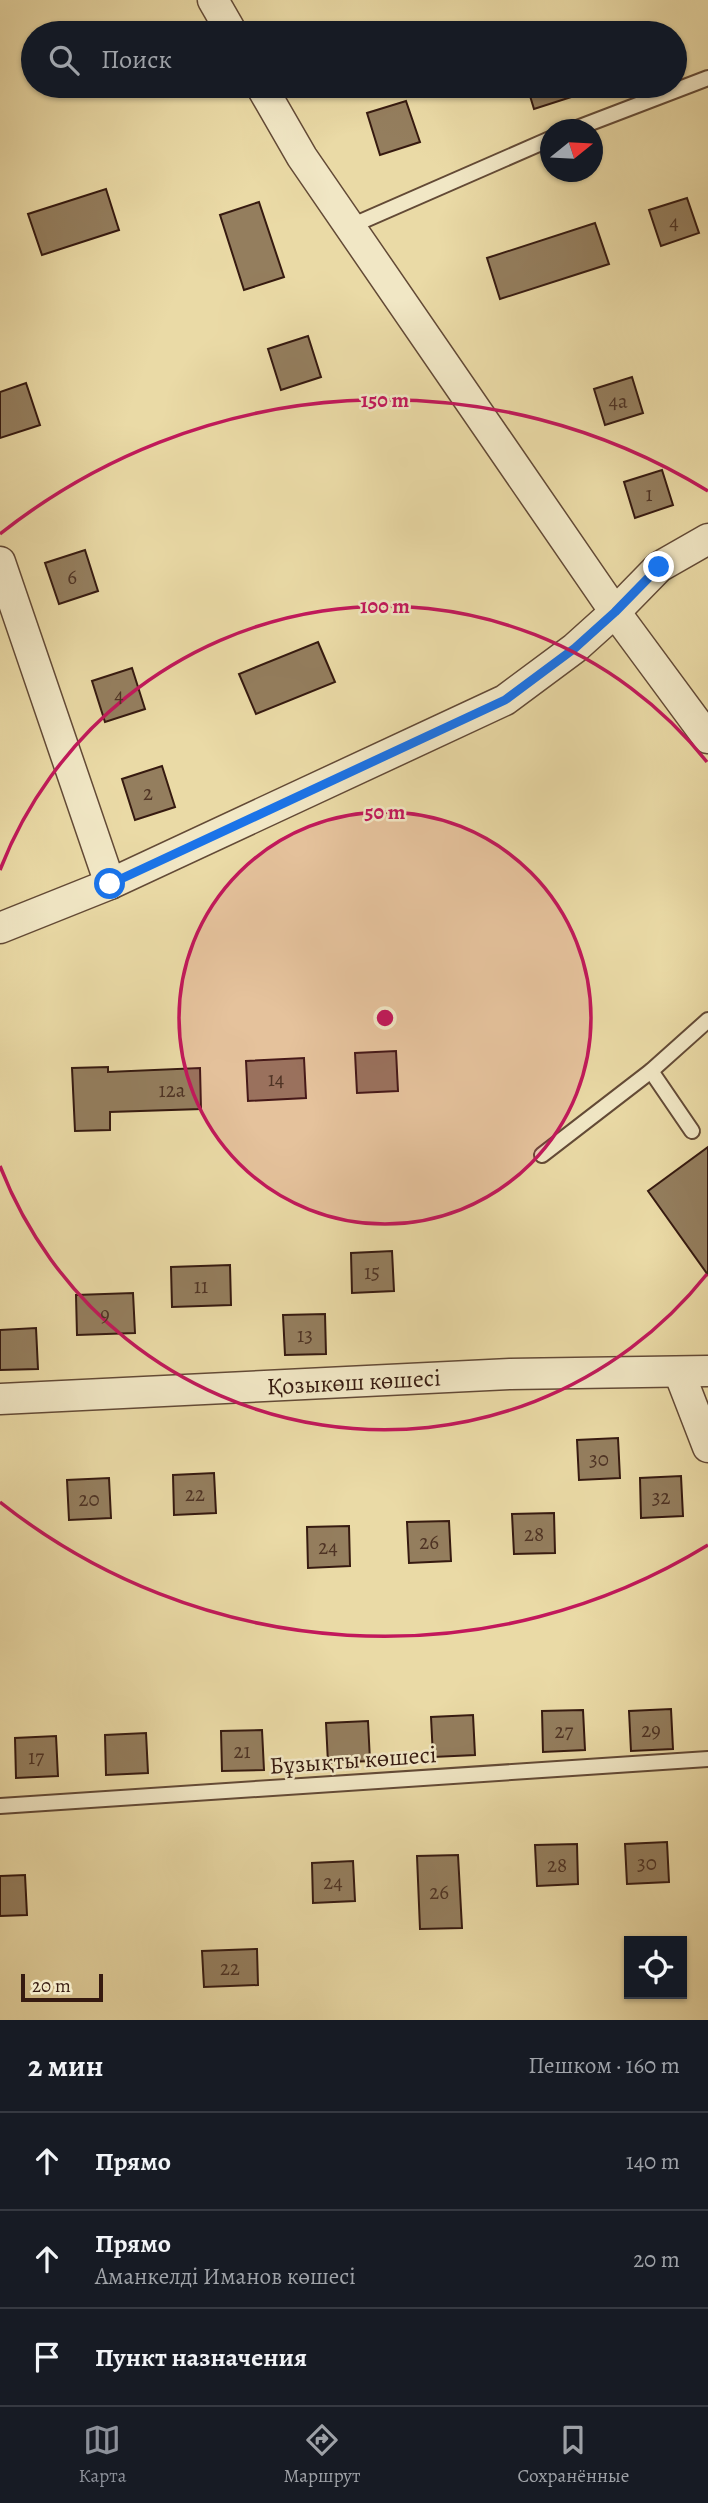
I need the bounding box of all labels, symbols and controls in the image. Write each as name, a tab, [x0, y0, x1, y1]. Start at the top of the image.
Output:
search box	[21, 21, 687, 98]
icon: search	[45, 41, 83, 79]
text: Поиск	[101, 42, 172, 77]
north arrow	[540, 119, 603, 182]
house number: 4	[669, 208, 679, 236]
text: 150 m	[361, 386, 410, 414]
house number: 4а	[608, 387, 628, 415]
house number: 1	[645, 480, 653, 508]
route end	[643, 551, 674, 582]
house number: 6	[67, 563, 77, 591]
text: 100 m	[360, 592, 410, 620]
house number: 4	[114, 681, 124, 709]
house number: 2	[143, 779, 153, 807]
text: 50 m	[365, 798, 406, 826]
route start	[94, 868, 125, 899]
centre of rings	[373, 1006, 397, 1030]
house number: 14	[268, 1065, 284, 1093]
house number: 12а	[159, 1076, 186, 1104]
house number: 15	[364, 1258, 380, 1286]
house number: 11	[194, 1272, 208, 1300]
house number: 9	[100, 1300, 110, 1328]
house number: 13	[297, 1321, 313, 1349]
street label: Қозыкөш көшесі	[266, 1361, 442, 1403]
house number: 30	[589, 1445, 609, 1473]
house number: 22	[185, 1480, 205, 1508]
house number: 32	[652, 1483, 670, 1511]
house number: 20	[78, 1485, 100, 1513]
house number: 28	[524, 1520, 544, 1548]
house number: 26	[419, 1528, 439, 1556]
house number: 24	[318, 1533, 338, 1561]
house number: 29	[641, 1716, 661, 1744]
house number: 27	[555, 1717, 574, 1745]
house number: 21	[233, 1737, 251, 1765]
street label: Бұзықты көшесі	[268, 1738, 438, 1782]
house number: 17	[28, 1743, 44, 1771]
house number: 30	[637, 1849, 657, 1877]
house number: 28	[547, 1851, 567, 1879]
house number: 24	[323, 1868, 343, 1896]
house number: 26	[429, 1878, 449, 1906]
map controls	[624, 1936, 687, 1999]
button: locate	[624, 1936, 687, 1999]
house number: 22	[220, 1954, 240, 1982]
scale bar	[21, 1971, 103, 2003]
text: 20 m	[32, 1973, 71, 1999]
text: 2 мин	[28, 2046, 103, 2086]
text: Пешком · 160 m	[528, 2050, 680, 2081]
icon: ahead	[28, 2142, 66, 2180]
text: Прямо	[95, 2144, 171, 2179]
text: 140 m	[626, 2146, 680, 2177]
text: Прямо	[95, 2226, 171, 2261]
icon: ahead	[28, 2240, 66, 2278]
text: 20 m	[633, 2244, 680, 2275]
text: Аманкелді Иманов көшесі	[95, 2261, 356, 2292]
icon: arrive	[28, 2338, 66, 2376]
text: Пункт назначения	[95, 2340, 307, 2375]
tab: Карта	[79, 2421, 126, 2489]
tab: Маршрут	[283, 2421, 360, 2489]
tab: Сохранённые	[517, 2421, 629, 2489]

